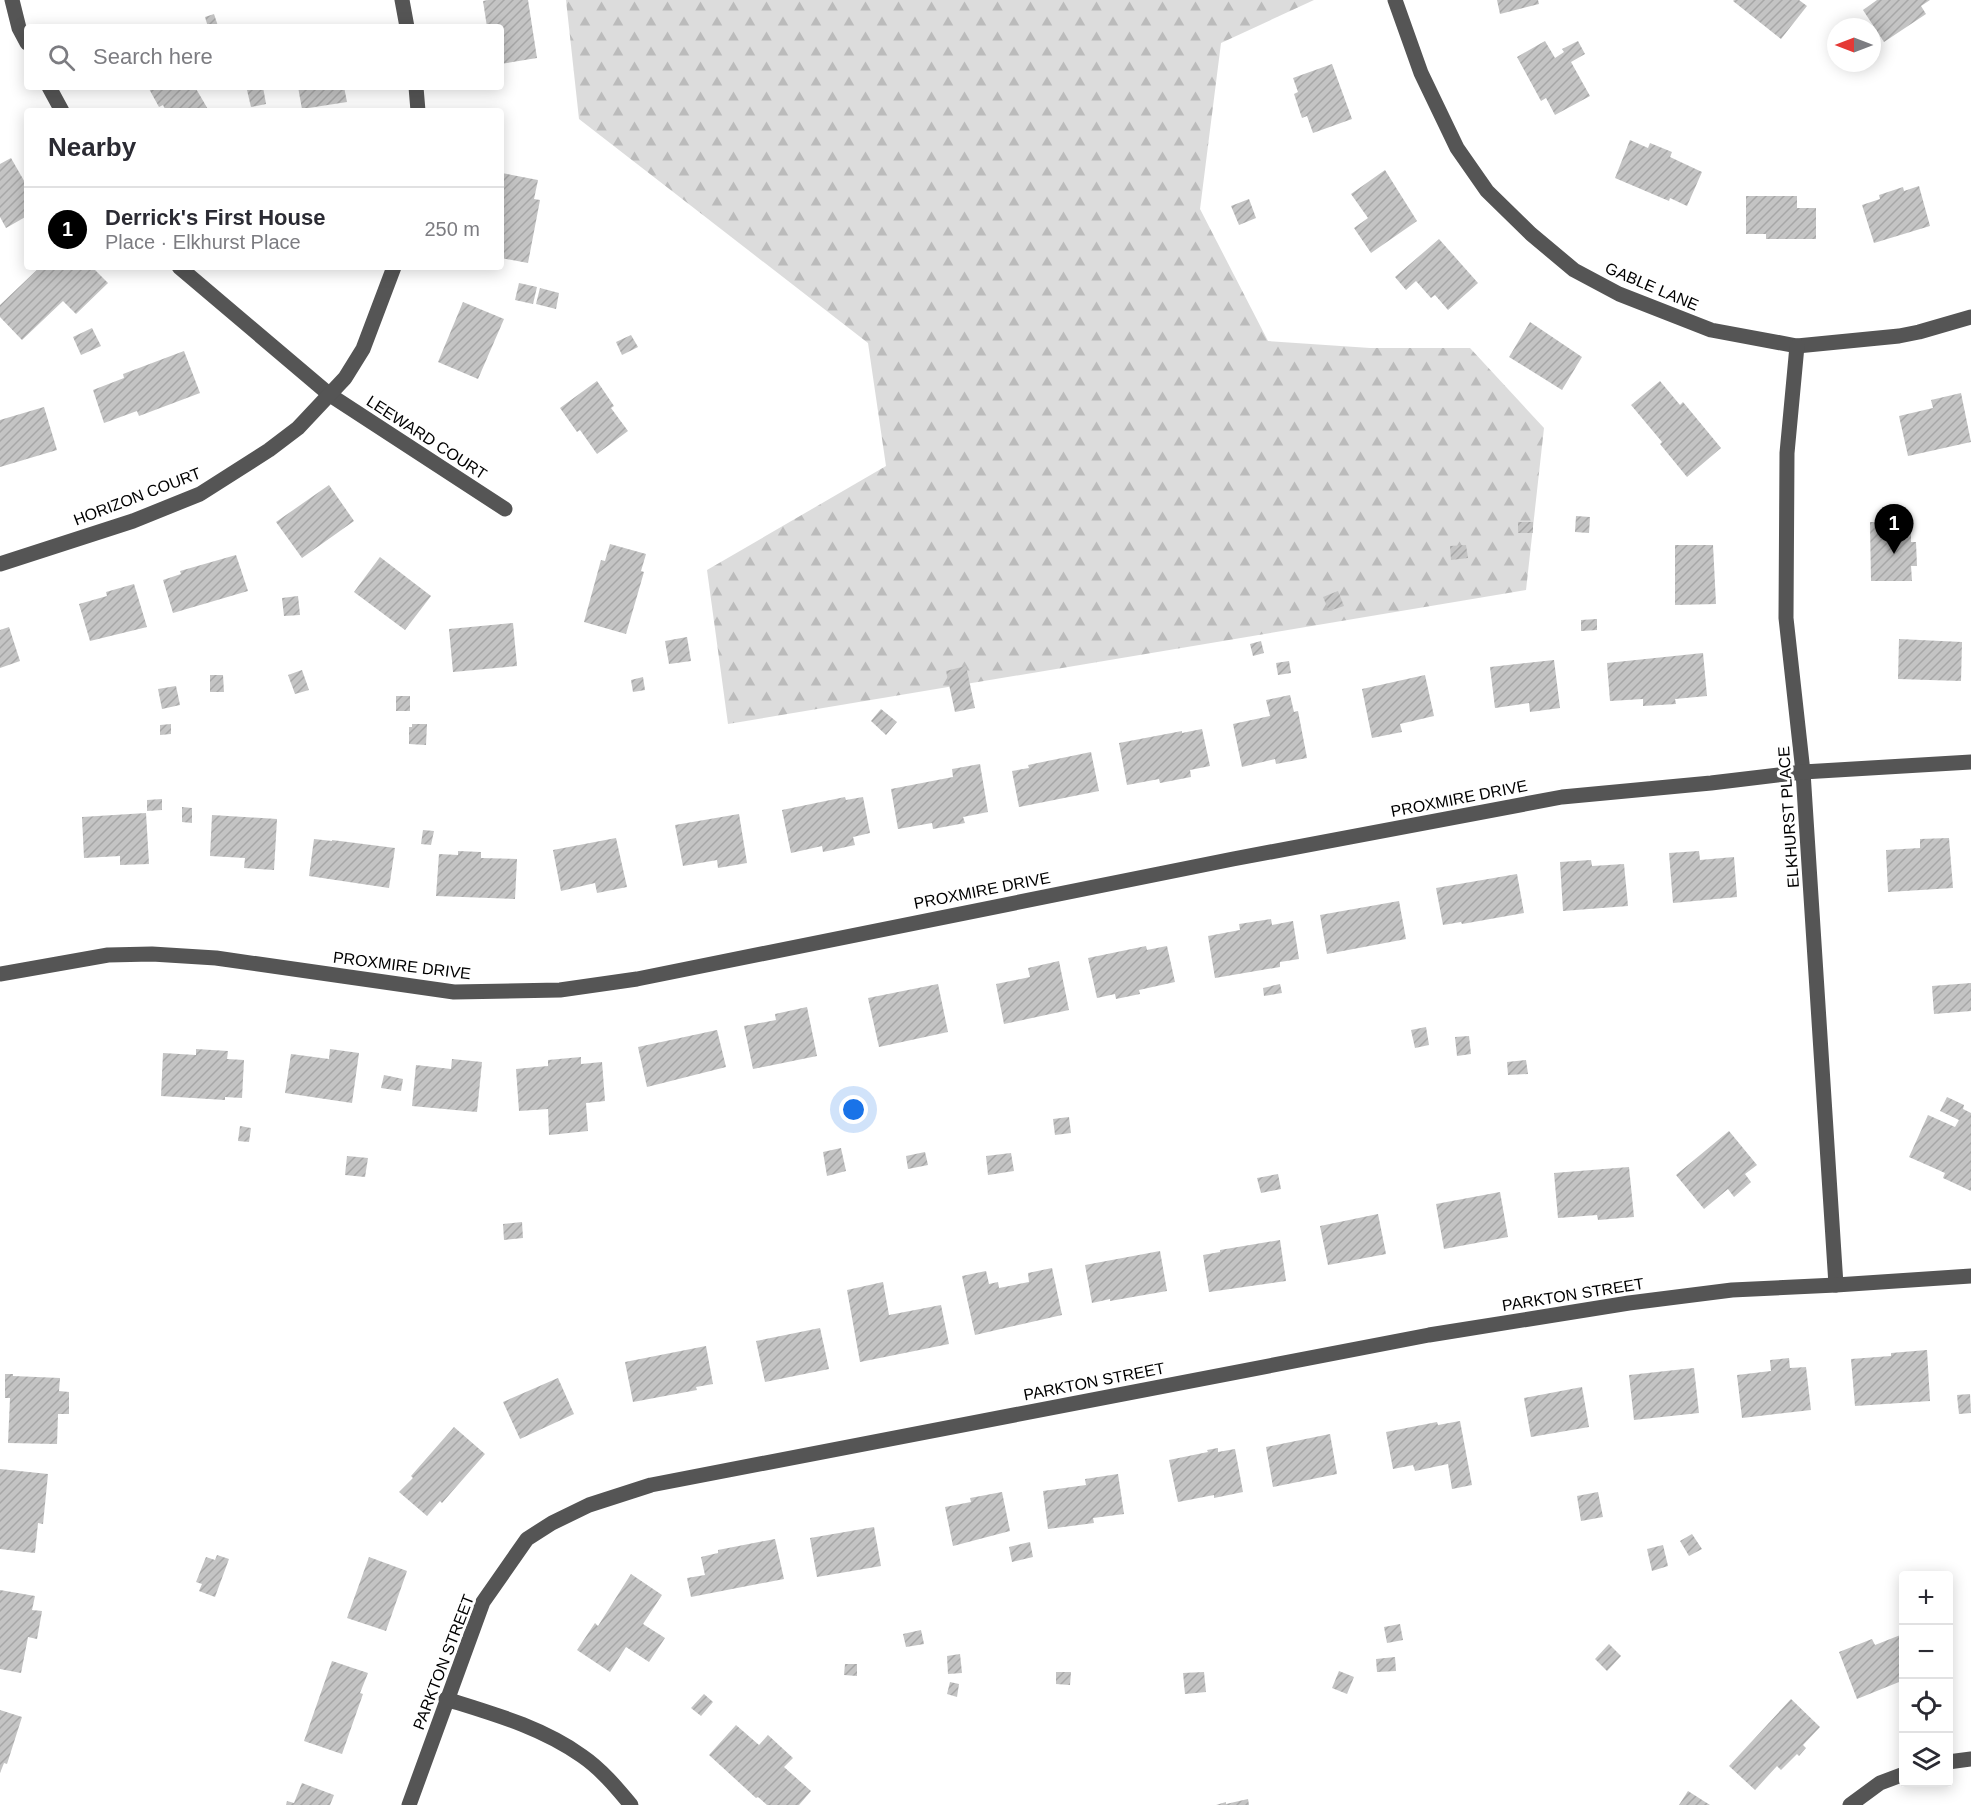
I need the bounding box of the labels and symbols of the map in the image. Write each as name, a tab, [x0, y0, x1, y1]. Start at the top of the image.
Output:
north arrow	[1827, 18, 1881, 72]
street label: GABLE LANE	[1603, 259, 1701, 314]
street label: LEEWARD COURT	[364, 392, 490, 483]
street label: HORIZON COURT	[71, 464, 203, 529]
pin: 1	[1874, 504, 1914, 554]
street label: ELKHURST PLACE	[1775, 746, 1802, 888]
street label: PROXMIRE DRIVE	[1389, 777, 1529, 820]
street label: PROXMIRE DRIVE	[912, 869, 1052, 912]
street label: PROXMIRE DRIVE	[332, 949, 472, 982]
your location	[839, 1095, 868, 1124]
street label: PARKTON STREET	[1501, 1275, 1645, 1314]
street label: PARKTON STREET	[1022, 1359, 1166, 1404]
street label: PARKTON STREET	[410, 1592, 477, 1732]

